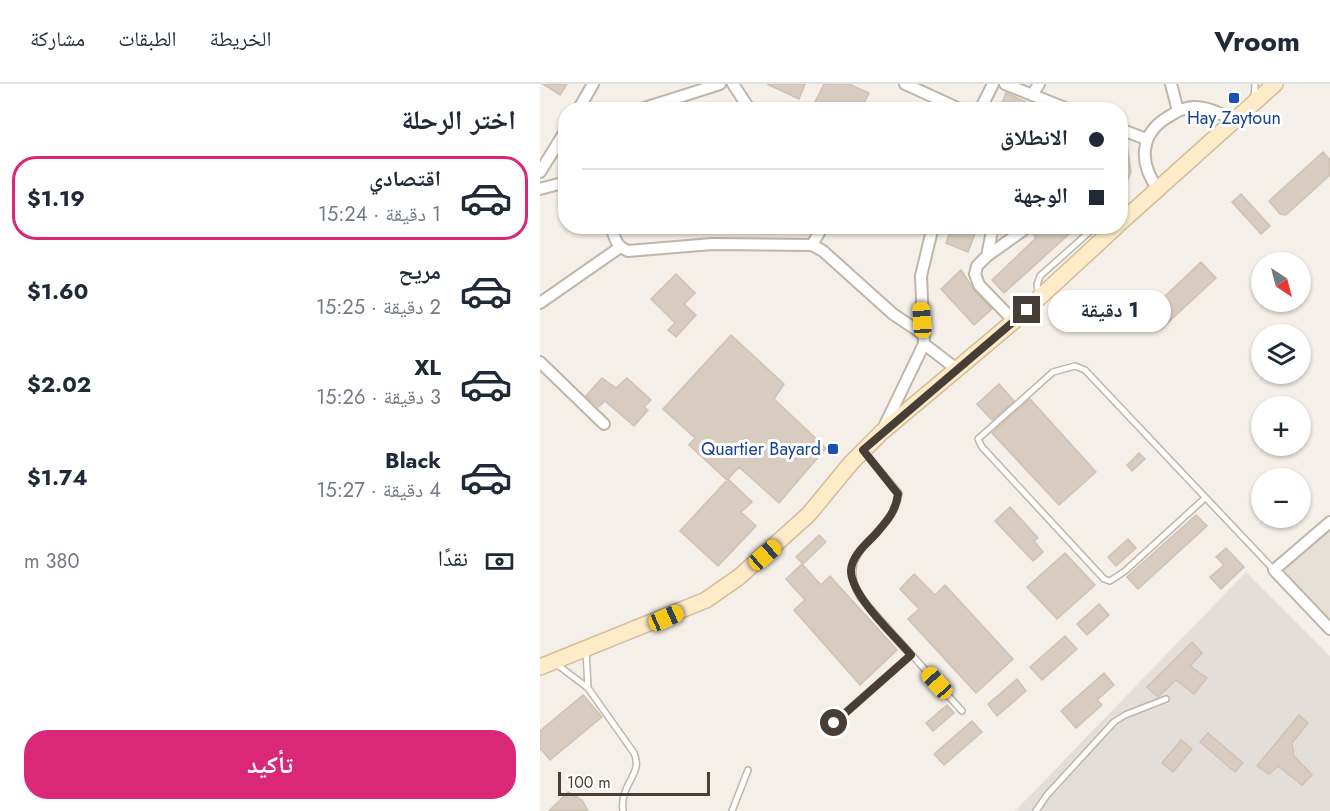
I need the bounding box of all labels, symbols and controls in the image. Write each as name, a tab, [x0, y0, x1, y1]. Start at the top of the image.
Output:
text: Vroom	[1214, 21, 1300, 62]
text: مشاركة	[30, 24, 85, 54]
text: الطبقات	[118, 24, 177, 54]
text: الخريطة	[210, 24, 271, 54]
marker: Hay Zaytoun	[1227, 91, 1241, 105]
text: اختر الرحلة	[401, 100, 516, 139]
place label: Hay Zaytoun	[1187, 105, 1281, 131]
text: الانطلاق	[1000, 121, 1068, 153]
text: اقتصادي	[369, 162, 441, 194]
icon: car	[459, 171, 513, 225]
text: الوجهة	[1013, 179, 1068, 211]
text: $1.19	[27, 182, 85, 214]
text: 1 دقيقة · 15:24	[318, 200, 441, 229]
north arrow	[1251, 252, 1311, 312]
map controls	[1251, 252, 1311, 528]
text: مريح	[398, 255, 441, 287]
icon: car	[459, 264, 513, 318]
text: $1.60	[27, 275, 88, 307]
callout: 1 دقيقة	[1048, 289, 1171, 331]
text: 2 دقيقة · 15:25	[316, 293, 441, 322]
route end	[1013, 296, 1040, 323]
text: 1 دقيقة	[1080, 296, 1139, 325]
car	[912, 301, 932, 339]
button: layers	[1251, 324, 1311, 384]
text: XL	[414, 351, 441, 383]
icon: car	[459, 357, 513, 411]
text: $2.02	[27, 368, 91, 400]
text: 3 دقيقة · 15:26	[316, 383, 441, 412]
button: +	[1251, 396, 1311, 456]
place label: Quartier Bayard	[701, 436, 821, 462]
marker: Quartier Bayard	[826, 442, 840, 456]
text: Black	[385, 444, 441, 476]
icon: car	[459, 450, 513, 504]
text: $1.74	[27, 461, 88, 493]
button: −	[1251, 468, 1311, 528]
text: 4 دقيقة · 15:27	[316, 476, 441, 505]
car	[746, 536, 784, 574]
text: نقدًا	[438, 542, 468, 574]
icon: cash	[483, 545, 516, 578]
text: 380 m	[24, 547, 79, 576]
car	[646, 602, 686, 634]
car	[918, 664, 956, 702]
route start	[820, 709, 847, 736]
button: تأكيد	[24, 730, 516, 799]
scale bar	[558, 769, 710, 796]
text: 100 m	[567, 771, 611, 794]

